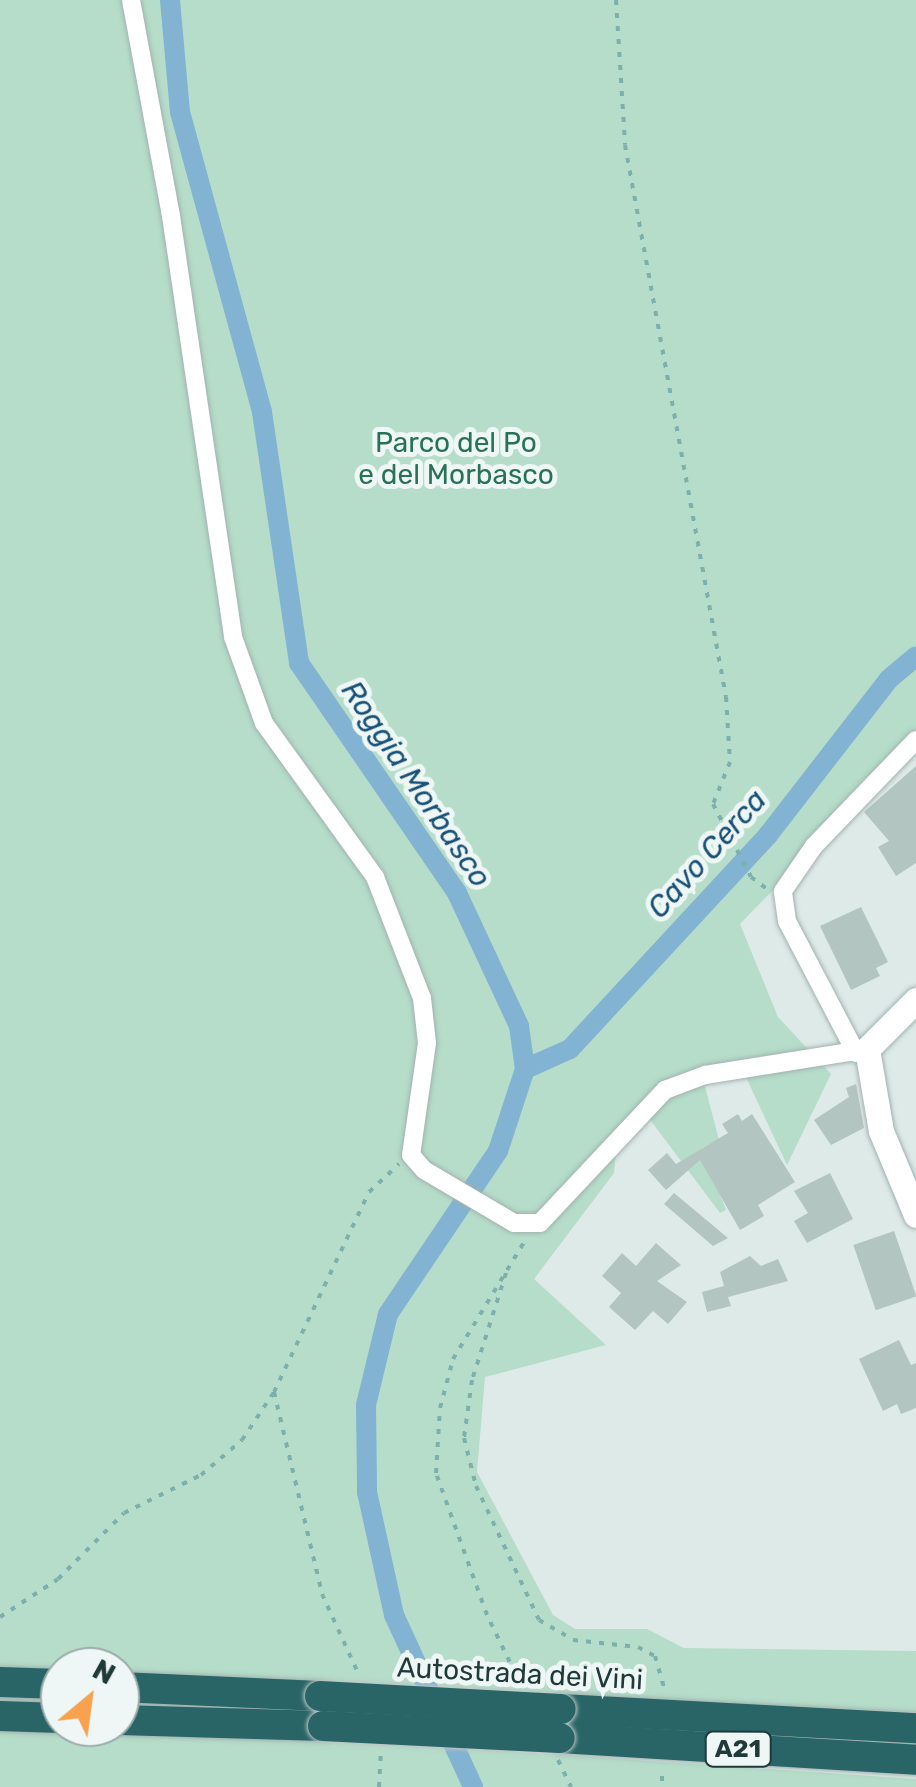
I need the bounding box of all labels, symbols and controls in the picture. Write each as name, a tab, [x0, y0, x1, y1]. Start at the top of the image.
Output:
park label: Parco del Po e del Morbasco	[358, 426, 554, 492]
water label: Roggia Morbasco	[334, 674, 498, 894]
water label: Cavo Cerca	[640, 782, 774, 926]
north arrow	[40, 1647, 140, 1747]
street label: Autostrada dei Vini	[396, 1651, 644, 1697]
text: N	[87, 1653, 121, 1691]
road number: A21	[703, 1729, 773, 1769]

